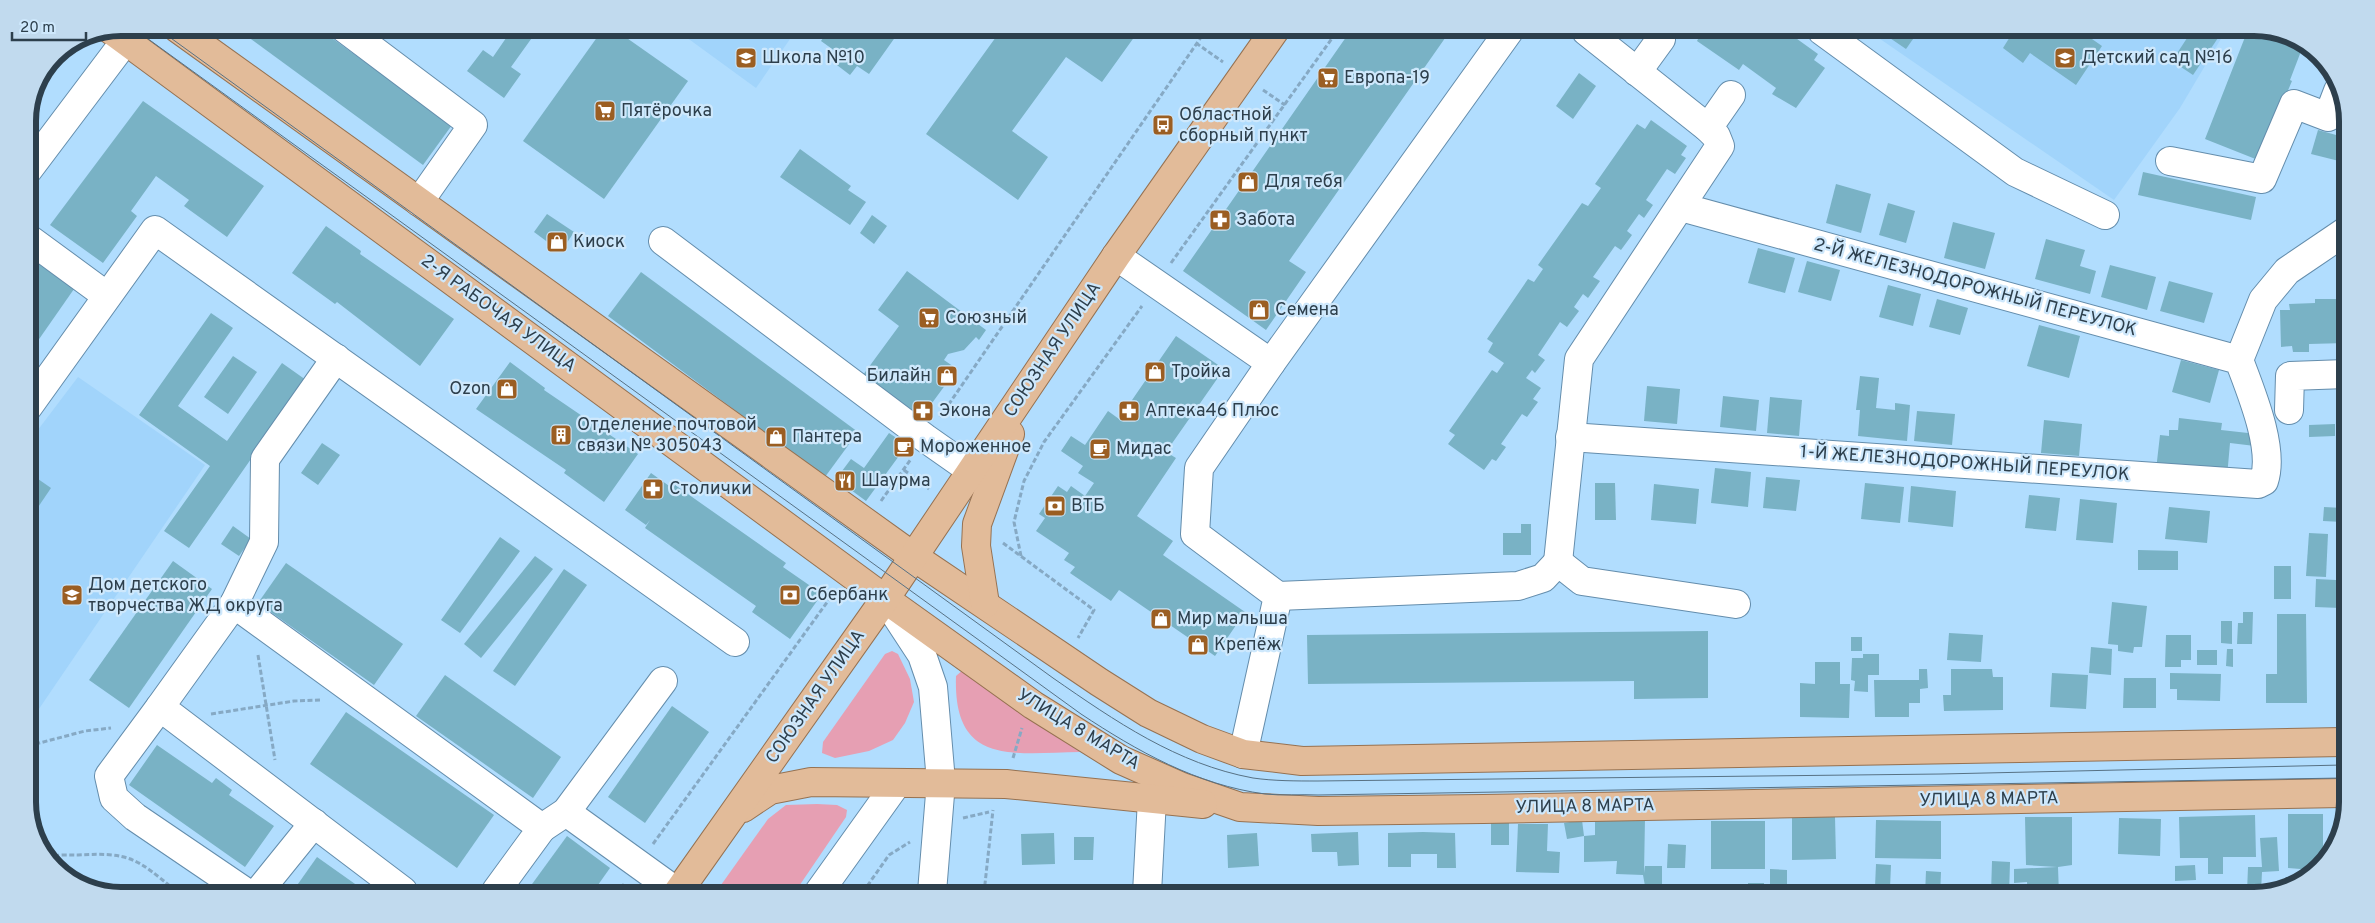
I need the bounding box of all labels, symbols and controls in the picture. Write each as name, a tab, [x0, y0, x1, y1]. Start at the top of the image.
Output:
scale bar	[12, 10, 86, 42]
text: 20 m	[20, 19, 55, 38]
school or university icon: Школа №10	[734, 46, 758, 70]
school or university icon: Детский сад №16	[2053, 46, 2077, 70]
place label: Школа №10	[762, 47, 865, 70]
place label: Детский сад №16	[2081, 47, 2233, 70]
supermarket icon: Европа-19	[1316, 66, 1340, 90]
place label: Европа-19	[1344, 67, 1430, 90]
supermarket icon: Пятёрочка	[593, 99, 617, 123]
place label: Пятёрочка	[621, 100, 712, 123]
place label: Областной сборный пункт	[1179, 104, 1308, 148]
bus stop icon: Областной сборный пункт	[1151, 113, 1175, 137]
shop icon: Для тебя	[1236, 170, 1260, 194]
place label: Для тебя	[1264, 171, 1343, 194]
pharmacy icon: Забота	[1208, 208, 1232, 232]
place label: Забота	[1236, 209, 1295, 232]
shop icon: Киоск	[545, 230, 569, 254]
place label: Киоск	[573, 231, 625, 254]
street label: 2-Й ЖЕЛЕЗНОДОРОЖНЫЙ ПЕРЕУЛОК	[1811, 232, 2140, 342]
street label: 2-Я РАБОЧАЯ УЛИЦА	[416, 250, 580, 378]
street label: СОЮЗНАЯ УЛИЦА	[999, 278, 1107, 422]
shop icon: Семена	[1247, 298, 1271, 322]
place label: Семена	[1275, 299, 1339, 322]
supermarket icon: Союзный	[917, 306, 941, 330]
place label: Союзный	[945, 307, 1027, 330]
shop icon: Тройка	[1143, 360, 1167, 384]
place label: Тройка	[1171, 361, 1231, 384]
shop icon: Билайн	[935, 364, 959, 388]
place label: Билайн	[866, 365, 931, 388]
shop icon: Ozon	[495, 377, 519, 401]
place label: Ozon	[449, 378, 491, 401]
pharmacy icon: Экона	[911, 399, 935, 423]
pharmacy icon: Аптека46 Плюс	[1117, 399, 1141, 423]
place label: Экона	[939, 400, 991, 423]
place label: Аптека46 Плюс	[1145, 400, 1279, 423]
place label: Отделение почтовой связи № 305043	[577, 414, 757, 458]
building icon: Отделение почтовой связи № 305043	[549, 423, 573, 447]
shop icon: Пантера	[764, 425, 788, 449]
place label: Пантера	[792, 426, 862, 449]
cafe icon: Мороженное	[892, 435, 916, 459]
place label: Мороженное	[920, 436, 1031, 459]
cafe icon: Мидас	[1088, 437, 1112, 461]
place label: Мидас	[1116, 438, 1172, 461]
street label: 1-Й ЖЕЛЕЗНОДОРОЖНЫЙ ПЕРЕУЛОК	[1799, 439, 2131, 487]
restaurant icon: Шаурма	[833, 469, 857, 493]
place label: Шаурма	[861, 470, 930, 493]
pharmacy icon: Столички	[641, 477, 665, 501]
place label: Столички	[669, 478, 752, 501]
bank icon: ВТБ	[1043, 494, 1067, 518]
place label: ВТБ	[1071, 495, 1105, 518]
place label: Дом детского творчества ЖД округа	[88, 574, 283, 618]
school or university icon: Дом детского творчества ЖД округа	[60, 583, 84, 607]
bank icon: Сбербанк	[778, 583, 802, 607]
place label: Сбербанк	[806, 584, 889, 607]
shop icon: Мир малыша	[1149, 607, 1173, 631]
place label: Мир малыша	[1177, 608, 1288, 631]
street label: СОЮЗНАЯ УЛИЦА	[761, 626, 871, 768]
shop icon: Крепёж	[1186, 633, 1210, 657]
place label: Крепёж	[1214, 634, 1281, 657]
street label: УЛИЦА 8 МАРТА	[1012, 684, 1144, 776]
street label: УЛИЦА 8 МАРТА	[1919, 787, 2059, 813]
street label: УЛИЦА 8 МАРТА	[1515, 794, 1655, 820]

